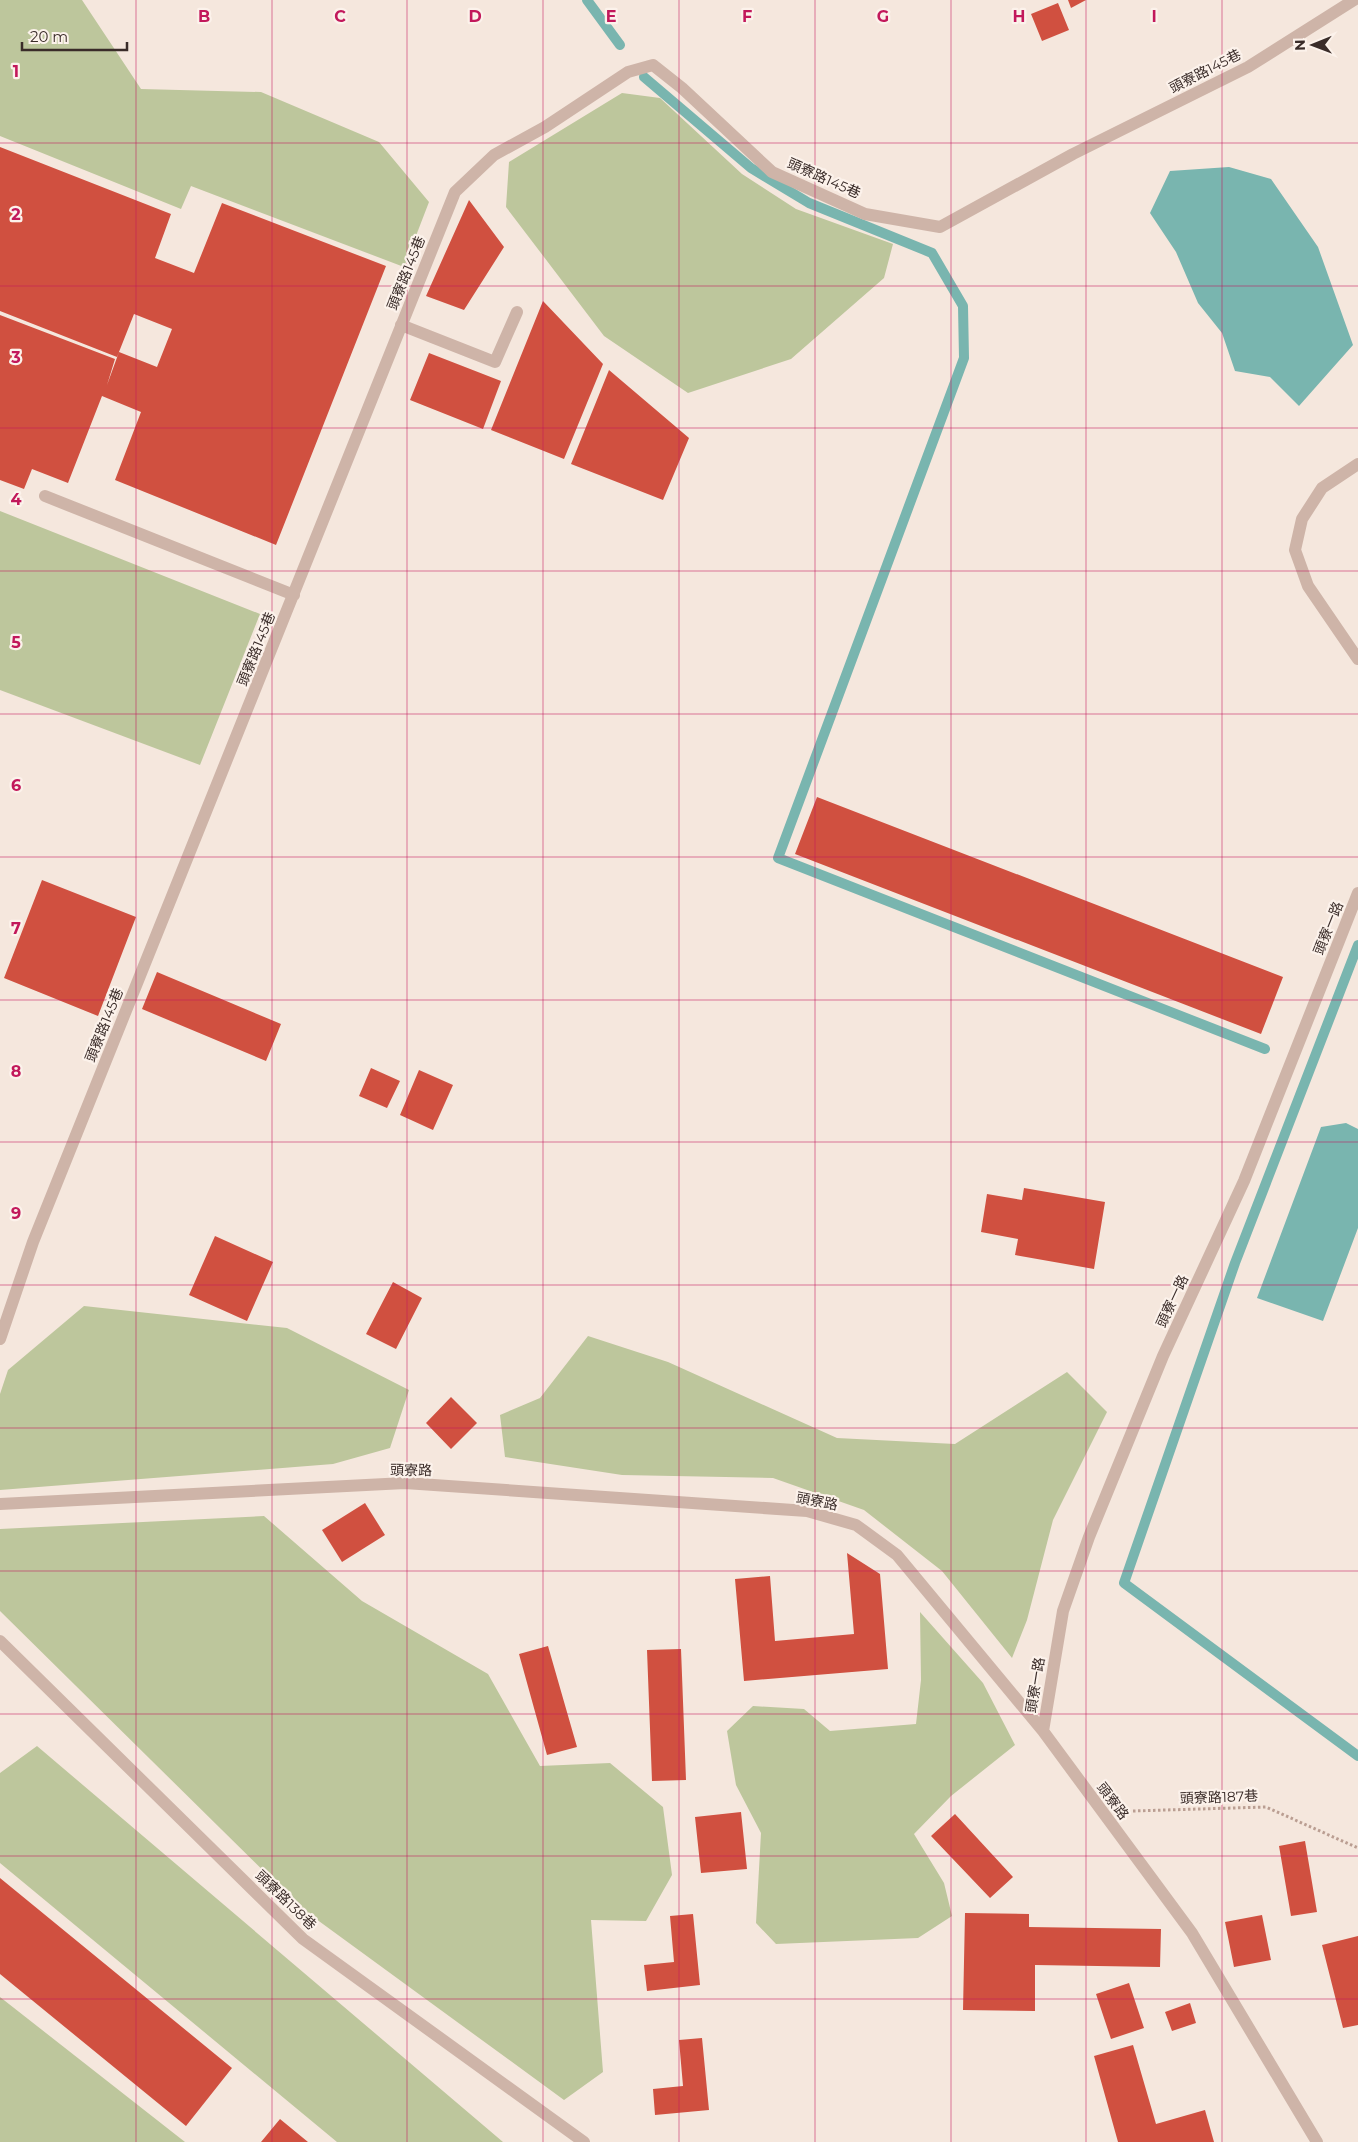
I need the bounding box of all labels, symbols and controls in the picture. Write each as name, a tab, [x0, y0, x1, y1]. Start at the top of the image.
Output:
text: B	[198, 7, 210, 26]
text: C	[334, 7, 346, 26]
text: D	[468, 7, 482, 26]
text: E	[606, 7, 616, 26]
text: F	[742, 7, 752, 26]
text: G	[877, 7, 889, 26]
text: H	[1013, 7, 1025, 26]
text: I	[1151, 7, 1157, 26]
scale bar	[22, 20, 128, 52]
north arrow	[1288, 20, 1338, 70]
text: 20 m	[30, 27, 68, 46]
text: N	[1291, 39, 1309, 51]
street label: 頭寮路145巷	[1166, 45, 1244, 97]
text: 1	[13, 62, 19, 81]
street label: 頭寮路145巷	[785, 154, 863, 202]
text: 2	[11, 205, 21, 224]
street label: 頭寮路145巷	[383, 233, 429, 313]
text: 3	[10, 348, 21, 367]
text: 4	[10, 490, 22, 509]
street label: 頭寮路145巷	[233, 609, 279, 689]
text: 5	[11, 633, 21, 652]
text: 6	[11, 776, 21, 795]
street label: 頭寮一路	[1309, 899, 1347, 957]
text: 7	[11, 919, 21, 938]
street label: 頭寮路145巷	[81, 985, 127, 1065]
text: 8	[11, 1062, 21, 1081]
text: 9	[11, 1204, 21, 1223]
street label: 頭寮一路	[1152, 1272, 1192, 1330]
street label: 頭寮路	[390, 1461, 432, 1479]
street label: 頭寮路	[795, 1488, 839, 1514]
street label: 頭寮一路	[1022, 1656, 1048, 1714]
street label: 頭寮路	[1093, 1779, 1133, 1823]
street label: 頭寮路187巷	[1180, 1787, 1258, 1807]
street label: 頭寮路138巷	[252, 1866, 320, 1934]

